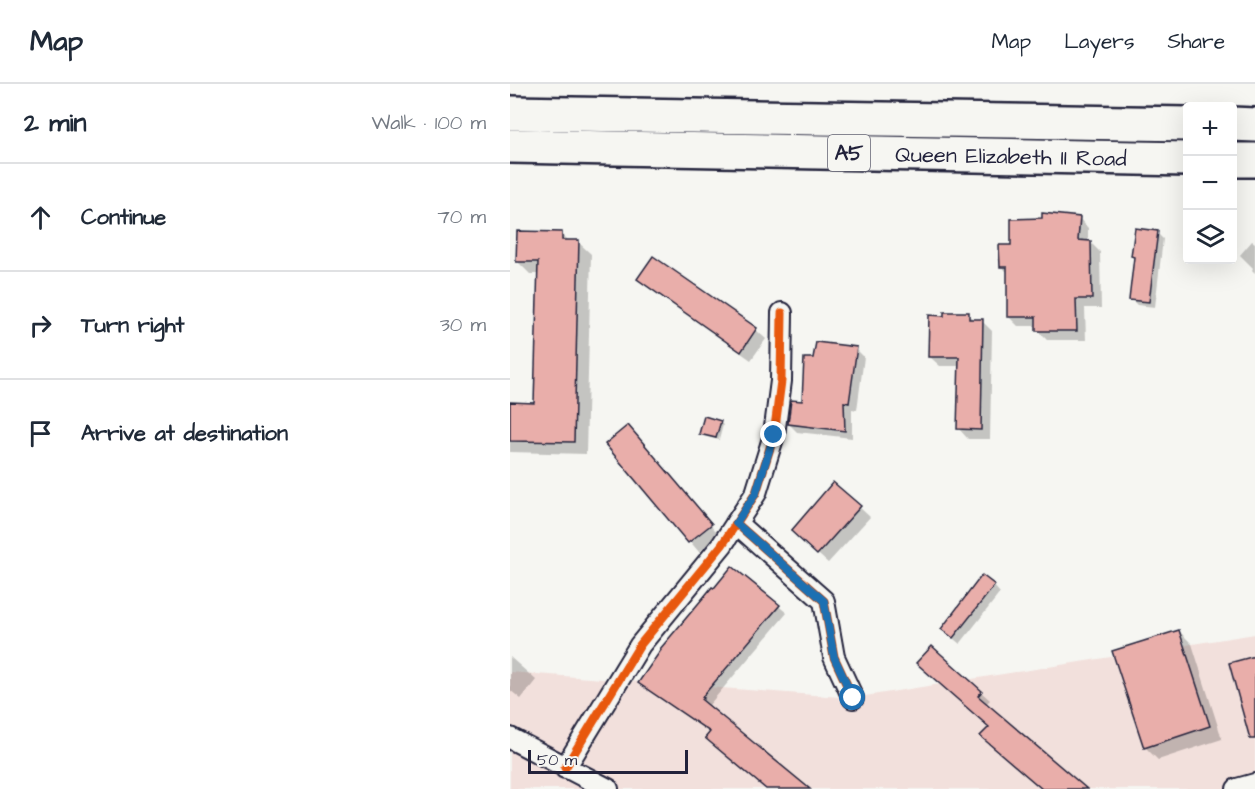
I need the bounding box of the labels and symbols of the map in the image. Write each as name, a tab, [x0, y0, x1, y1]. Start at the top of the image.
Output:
road number: A5	[828, 135, 870, 171]
street label: Queen Elizabeth II Road	[895, 139, 1127, 175]
route end	[760, 421, 786, 447]
route start	[839, 684, 865, 710]
scale bar	[528, 747, 688, 774]

